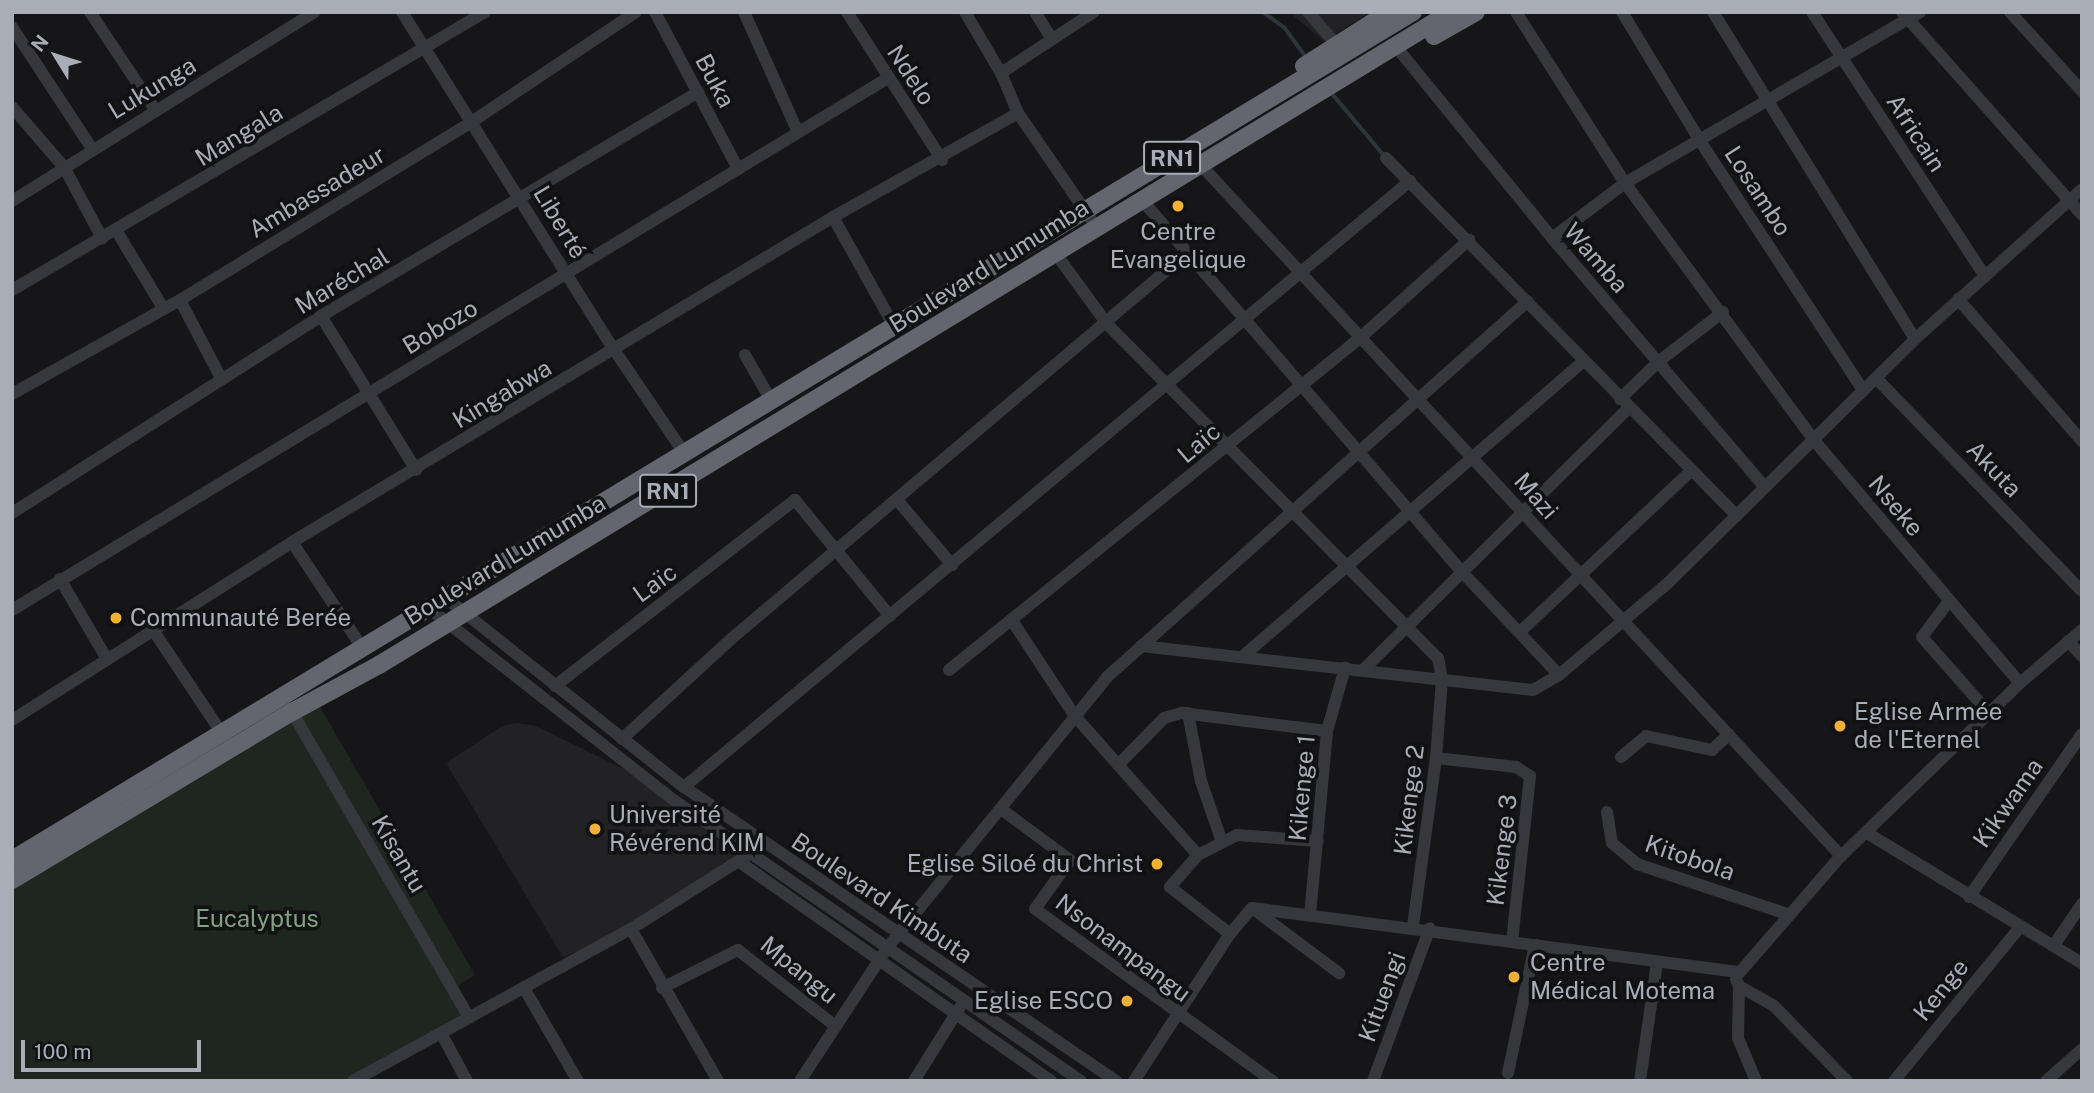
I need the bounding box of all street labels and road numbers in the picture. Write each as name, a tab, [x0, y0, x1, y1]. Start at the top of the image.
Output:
street label: Ndelo	[881, 39, 941, 111]
street label: Buka	[689, 49, 741, 113]
street label: Lukunga	[103, 51, 201, 125]
street label: Africain	[1880, 89, 1952, 177]
street label: Mangala	[190, 98, 288, 172]
road number: RN1	[1142, 139, 1202, 178]
street label: Ambassadeur	[244, 140, 390, 244]
street label: Losambo	[1718, 141, 1798, 241]
street label: Liberté	[527, 181, 593, 263]
street label: Boulevard Lumumba	[884, 193, 1094, 339]
street label: Wamba	[1558, 217, 1634, 299]
street label: Maréchal	[290, 242, 394, 320]
street label: Bobozo	[397, 293, 483, 361]
street label: Kingabwa	[447, 353, 557, 435]
street label: Laïc	[1172, 417, 1226, 469]
street label: Akuta	[1960, 435, 2028, 503]
street label: Mazi	[1508, 467, 1564, 525]
street label: Nseke	[1862, 470, 1930, 542]
road number: RN1	[638, 471, 698, 510]
street label: Boulevard Lumumba	[399, 489, 611, 631]
street label: Laïc	[628, 558, 682, 608]
street label: Kikenge 1	[1283, 734, 1321, 842]
street label: Kikenge 2	[1388, 743, 1430, 857]
street label: Kikwama	[1967, 753, 2049, 853]
street label: Kikenge 3	[1481, 793, 1523, 907]
street label: Kisantu	[365, 810, 433, 898]
street label: Boulevard Kimbuta	[786, 827, 978, 969]
street label: Kitobola	[1641, 829, 1739, 887]
street label: Nsonampangu	[1050, 888, 1196, 1008]
street label: Mpangu	[755, 930, 843, 1010]
street label: Kituengi	[1352, 948, 1412, 1046]
street label: Kenge	[1907, 953, 1975, 1027]

